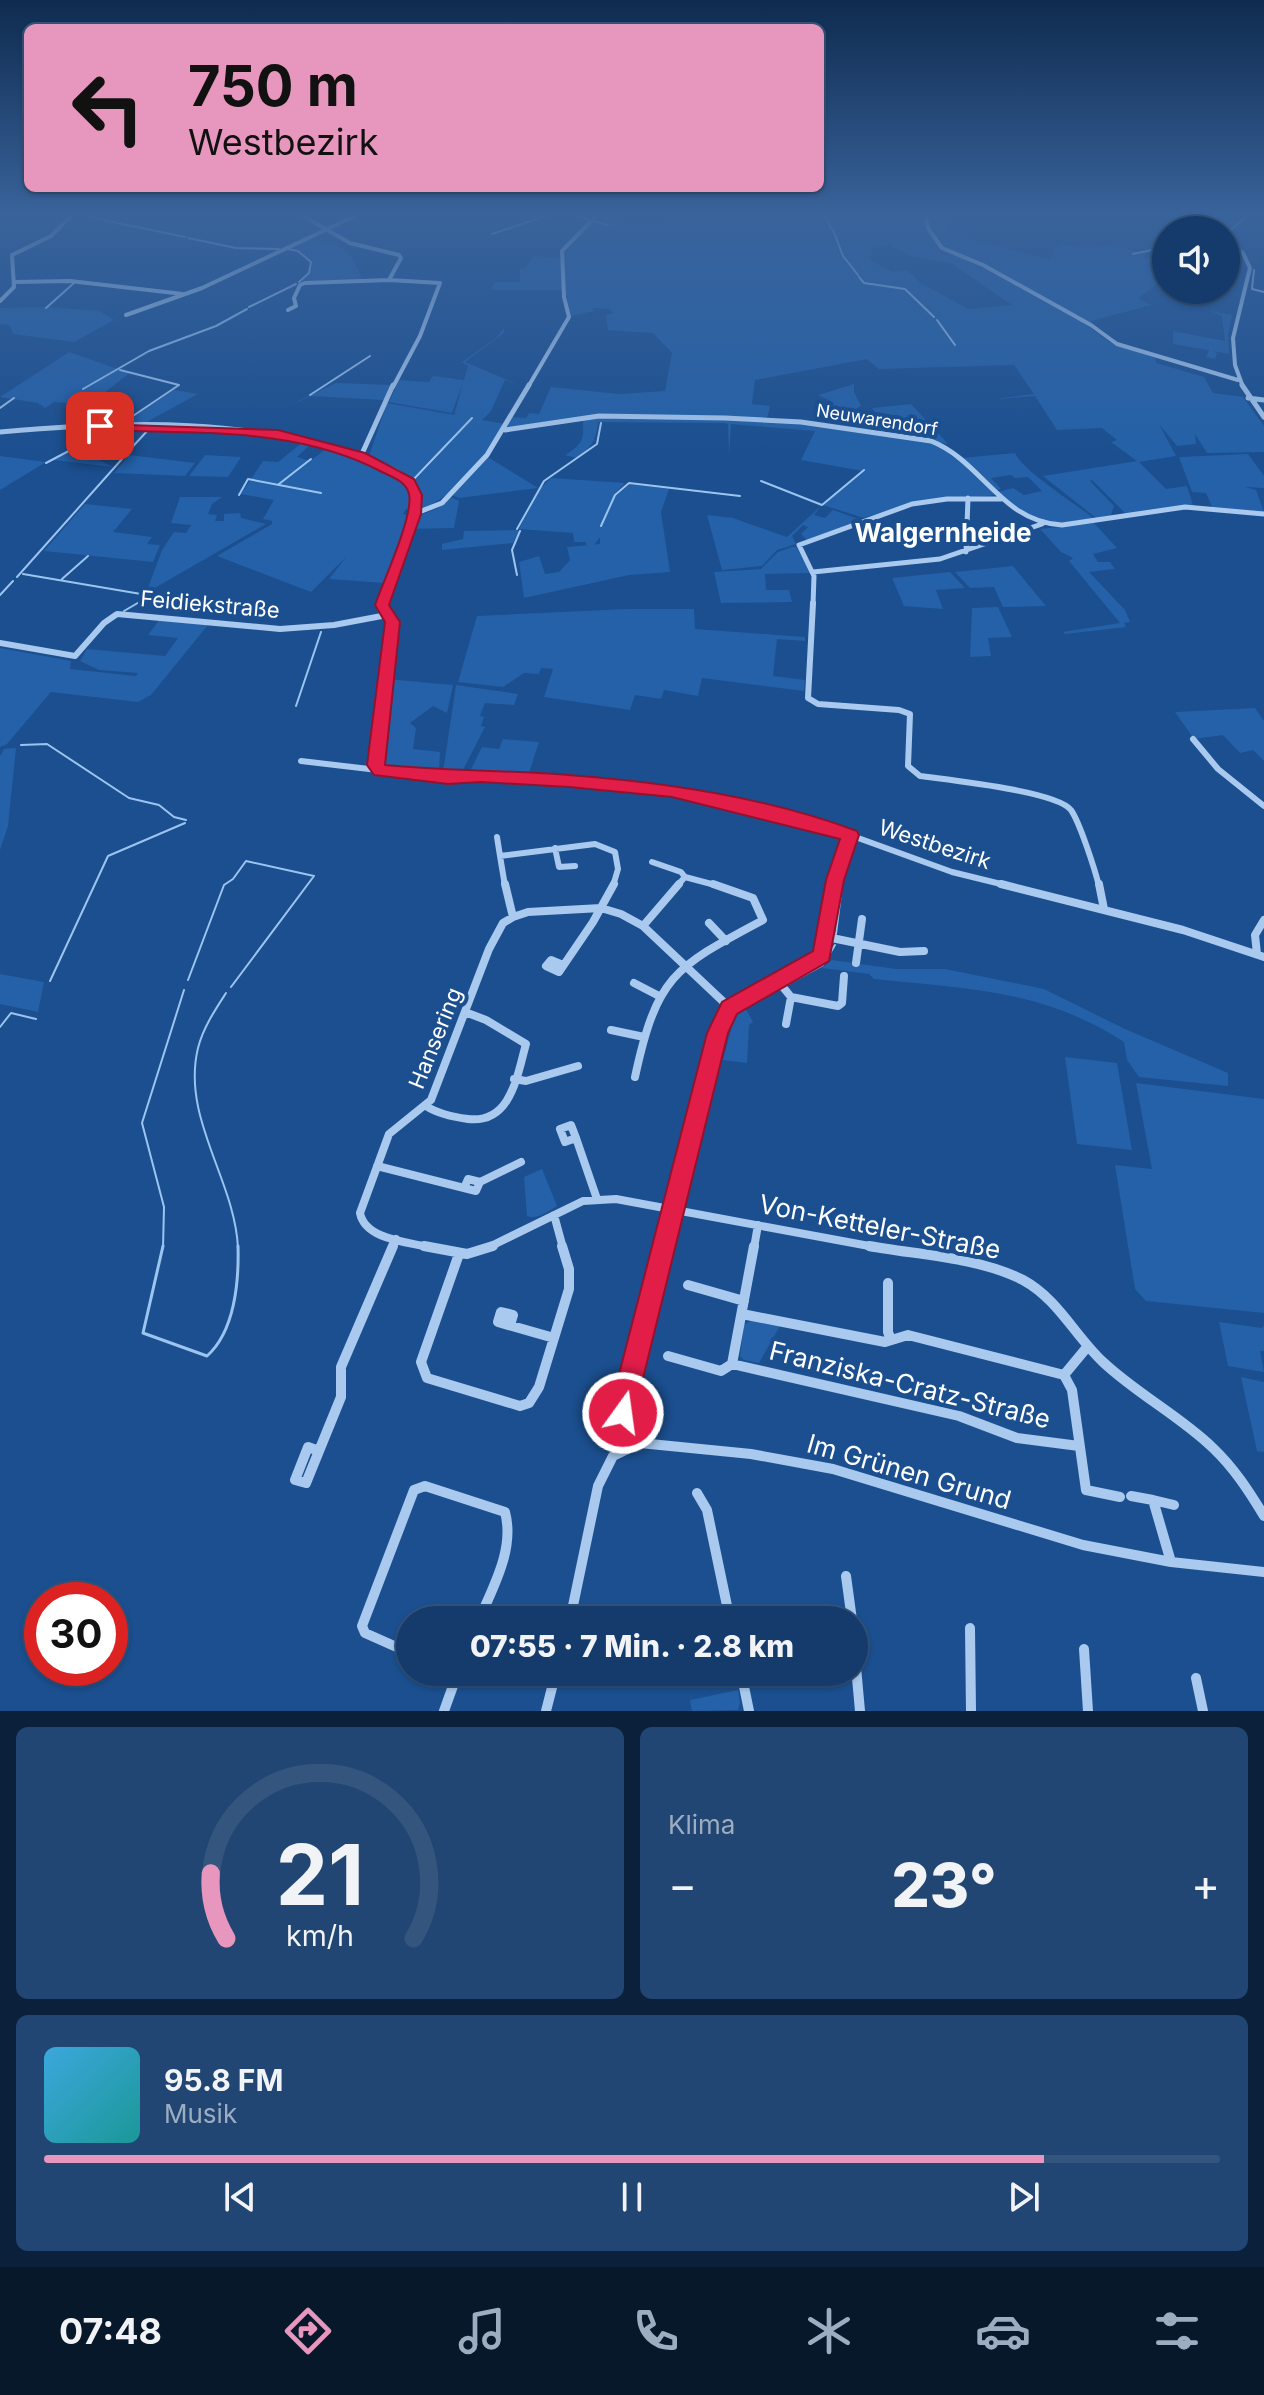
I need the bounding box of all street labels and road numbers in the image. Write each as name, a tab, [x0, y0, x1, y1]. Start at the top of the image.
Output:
street label: Neuwarendorf	[815, 400, 940, 440]
street label: Feidiekstraße	[139, 585, 281, 623]
street label: Westbezirk	[876, 814, 994, 874]
street label: Hansering	[403, 984, 467, 1092]
street label: Von-Ketteler-Straße	[757, 1188, 1003, 1265]
street label: Franziska-Cratz-Straße	[766, 1335, 1054, 1434]
street label: Im Grünen Grund	[804, 1428, 1015, 1515]

